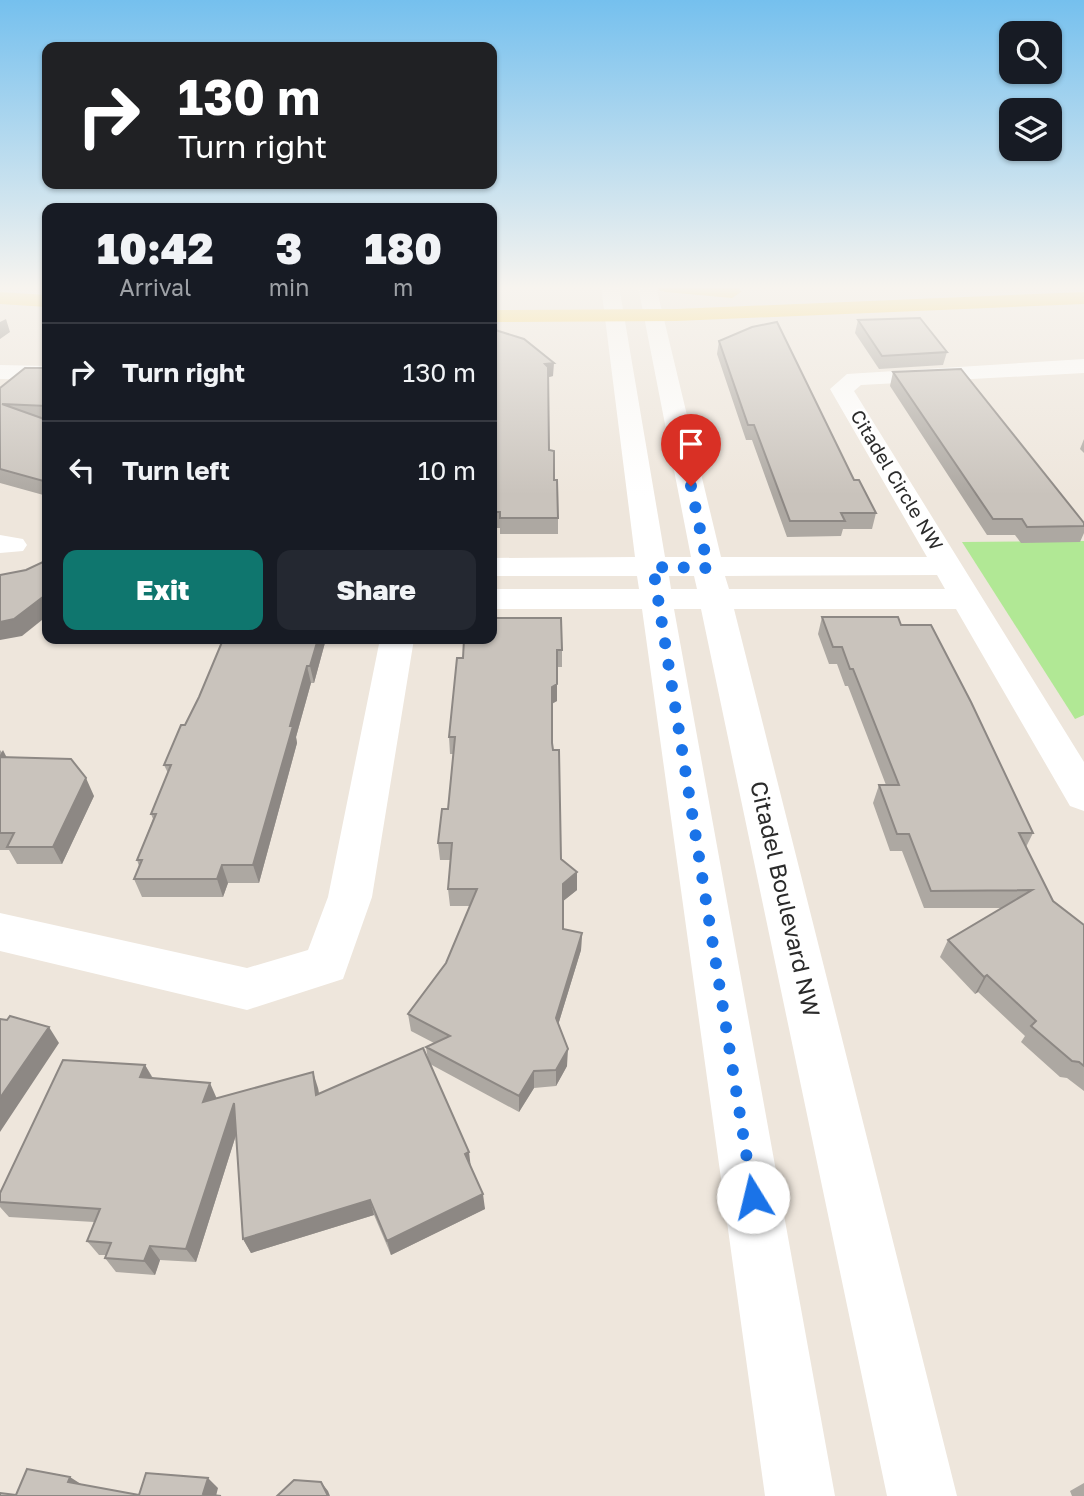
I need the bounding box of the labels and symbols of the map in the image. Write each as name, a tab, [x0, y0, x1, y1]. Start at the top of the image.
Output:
street label: Citadel Circle NW	[846, 405, 948, 554]
pin	[661, 414, 721, 486]
street label: Citadel Boulevard NW	[745, 778, 827, 1019]
position arrow	[716, 1160, 790, 1234]

